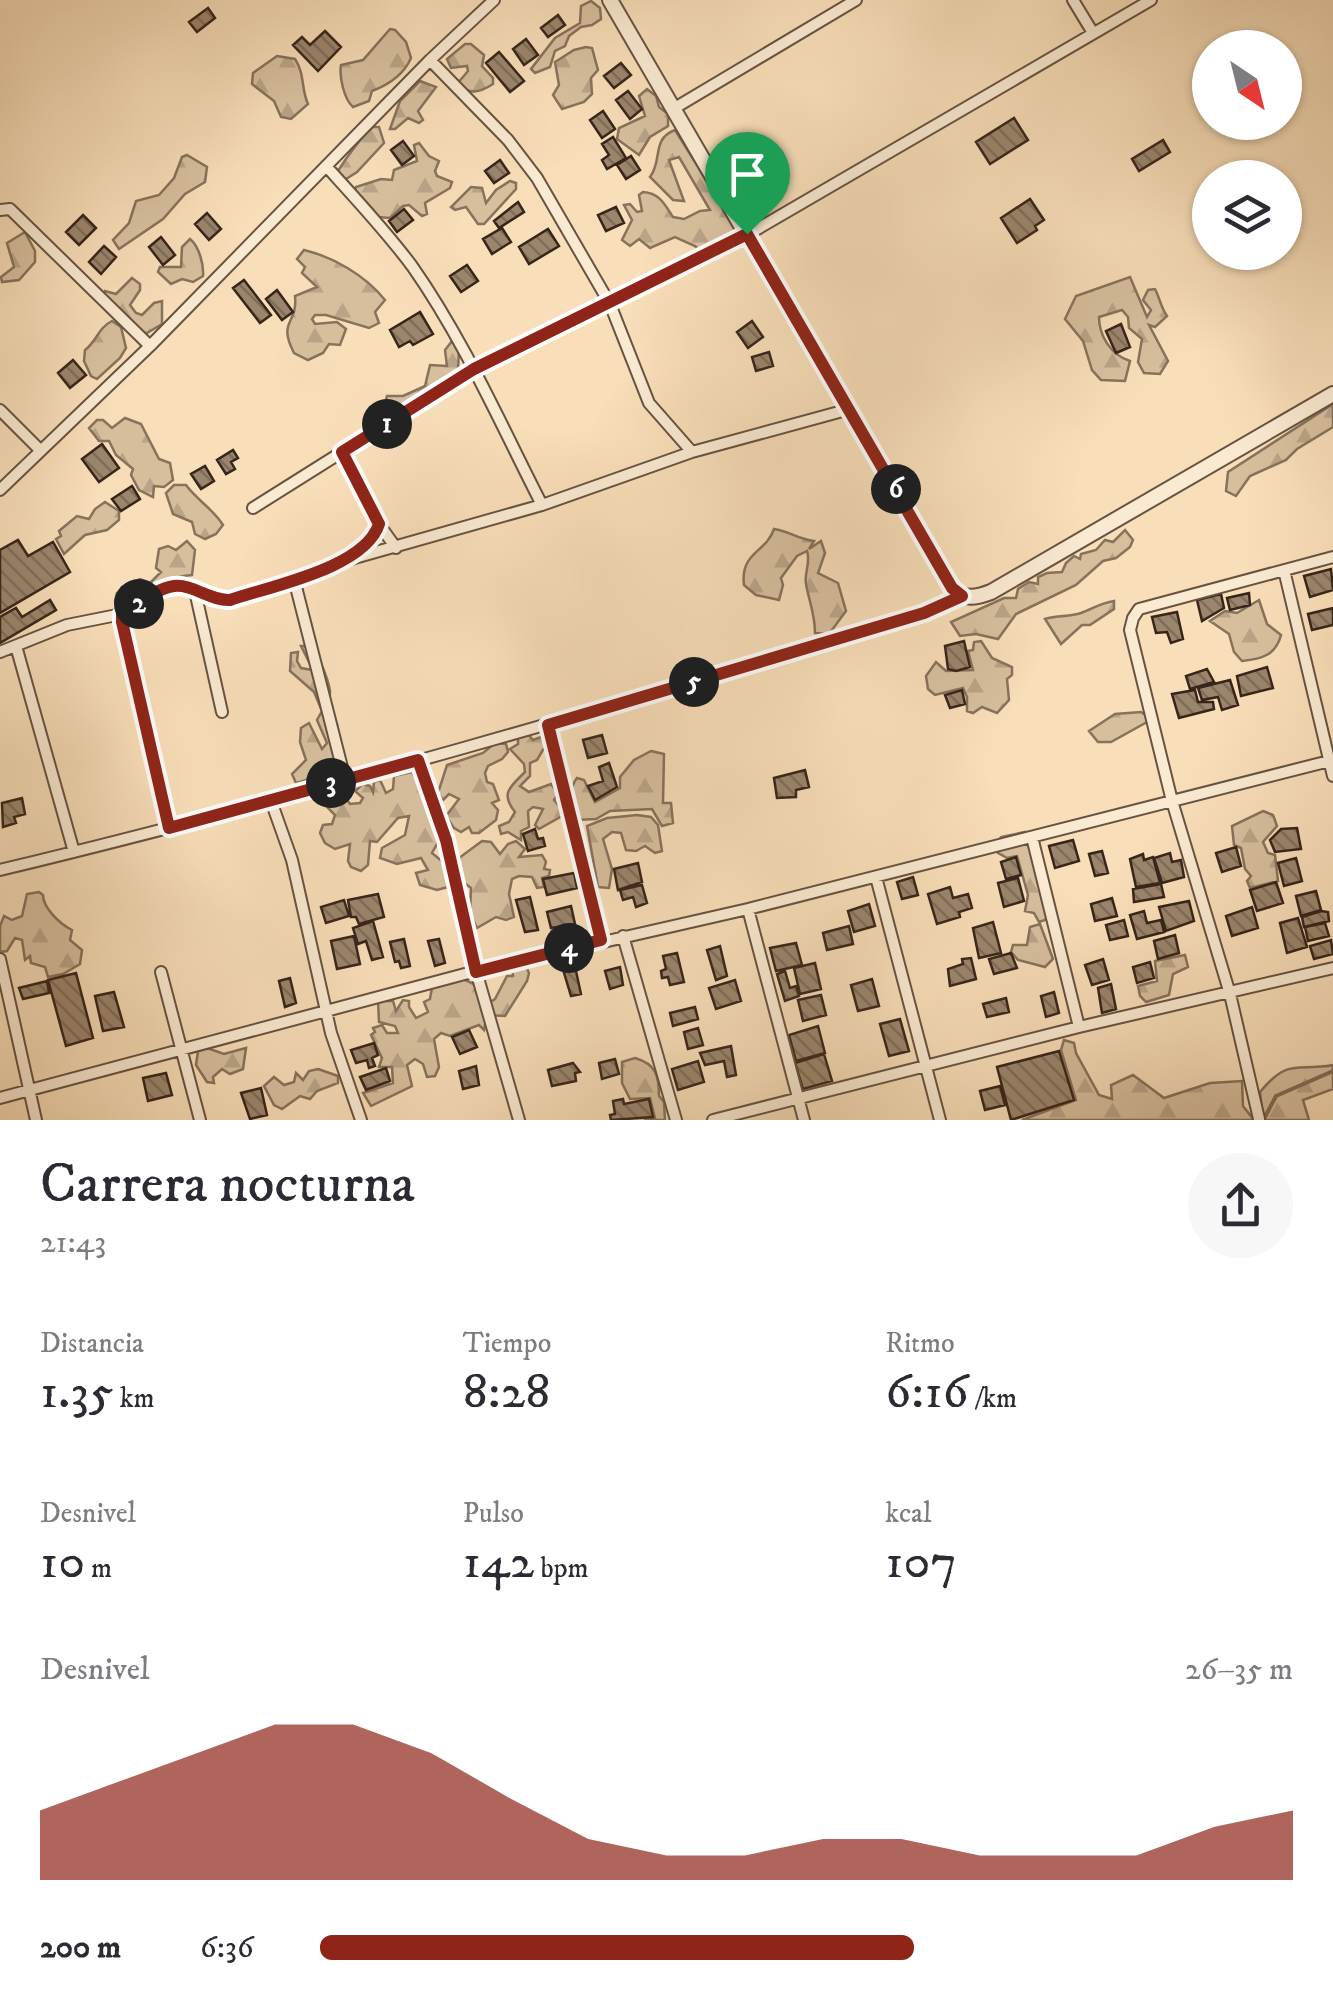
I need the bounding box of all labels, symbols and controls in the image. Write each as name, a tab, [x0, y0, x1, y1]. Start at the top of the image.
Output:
north arrow	[1192, 30, 1302, 140]
map controls	[1192, 30, 1302, 270]
pin	[705, 132, 790, 235]
icon: arrive	[720, 147, 775, 202]
button: layers	[1192, 160, 1302, 270]
pin: 1	[362, 399, 412, 449]
text: 1	[382, 406, 392, 441]
pin: 6	[871, 464, 921, 514]
text: 6	[889, 471, 903, 506]
pin: 2	[114, 579, 164, 629]
text: 2	[132, 586, 146, 621]
pin: 5	[669, 657, 719, 707]
text: 5	[687, 664, 701, 699]
pin: 3	[306, 758, 356, 808]
text: 3	[326, 765, 336, 800]
pin: 4	[544, 923, 594, 973]
text: 4	[561, 930, 577, 965]
text: Carrera nocturna	[40, 1151, 415, 1220]
button: share	[1188, 1153, 1293, 1258]
text: 21:43	[40, 1223, 106, 1263]
text: Distancia	[40, 1326, 144, 1361]
text: Tiempo	[463, 1326, 551, 1361]
text: Ritmo	[885, 1326, 955, 1361]
text: 1.35	[40, 1361, 114, 1424]
text: 8:28	[463, 1361, 550, 1424]
text: 6:16	[885, 1361, 969, 1424]
text: km	[114, 1381, 155, 1416]
text: /km	[969, 1381, 1017, 1416]
text: Desnivel	[40, 1496, 136, 1531]
text: Pulso	[463, 1496, 524, 1531]
text: kcal	[885, 1496, 931, 1531]
text: 10	[40, 1531, 85, 1594]
text: 142	[463, 1531, 534, 1594]
text: 107	[885, 1531, 957, 1594]
text: m	[85, 1551, 112, 1586]
text: bpm	[534, 1551, 589, 1586]
text: Desnivel	[40, 1650, 150, 1690]
text: 26–35 m	[1185, 1650, 1293, 1690]
text: 200 m	[40, 1928, 121, 1968]
text: 6:36	[200, 1928, 254, 1968]

